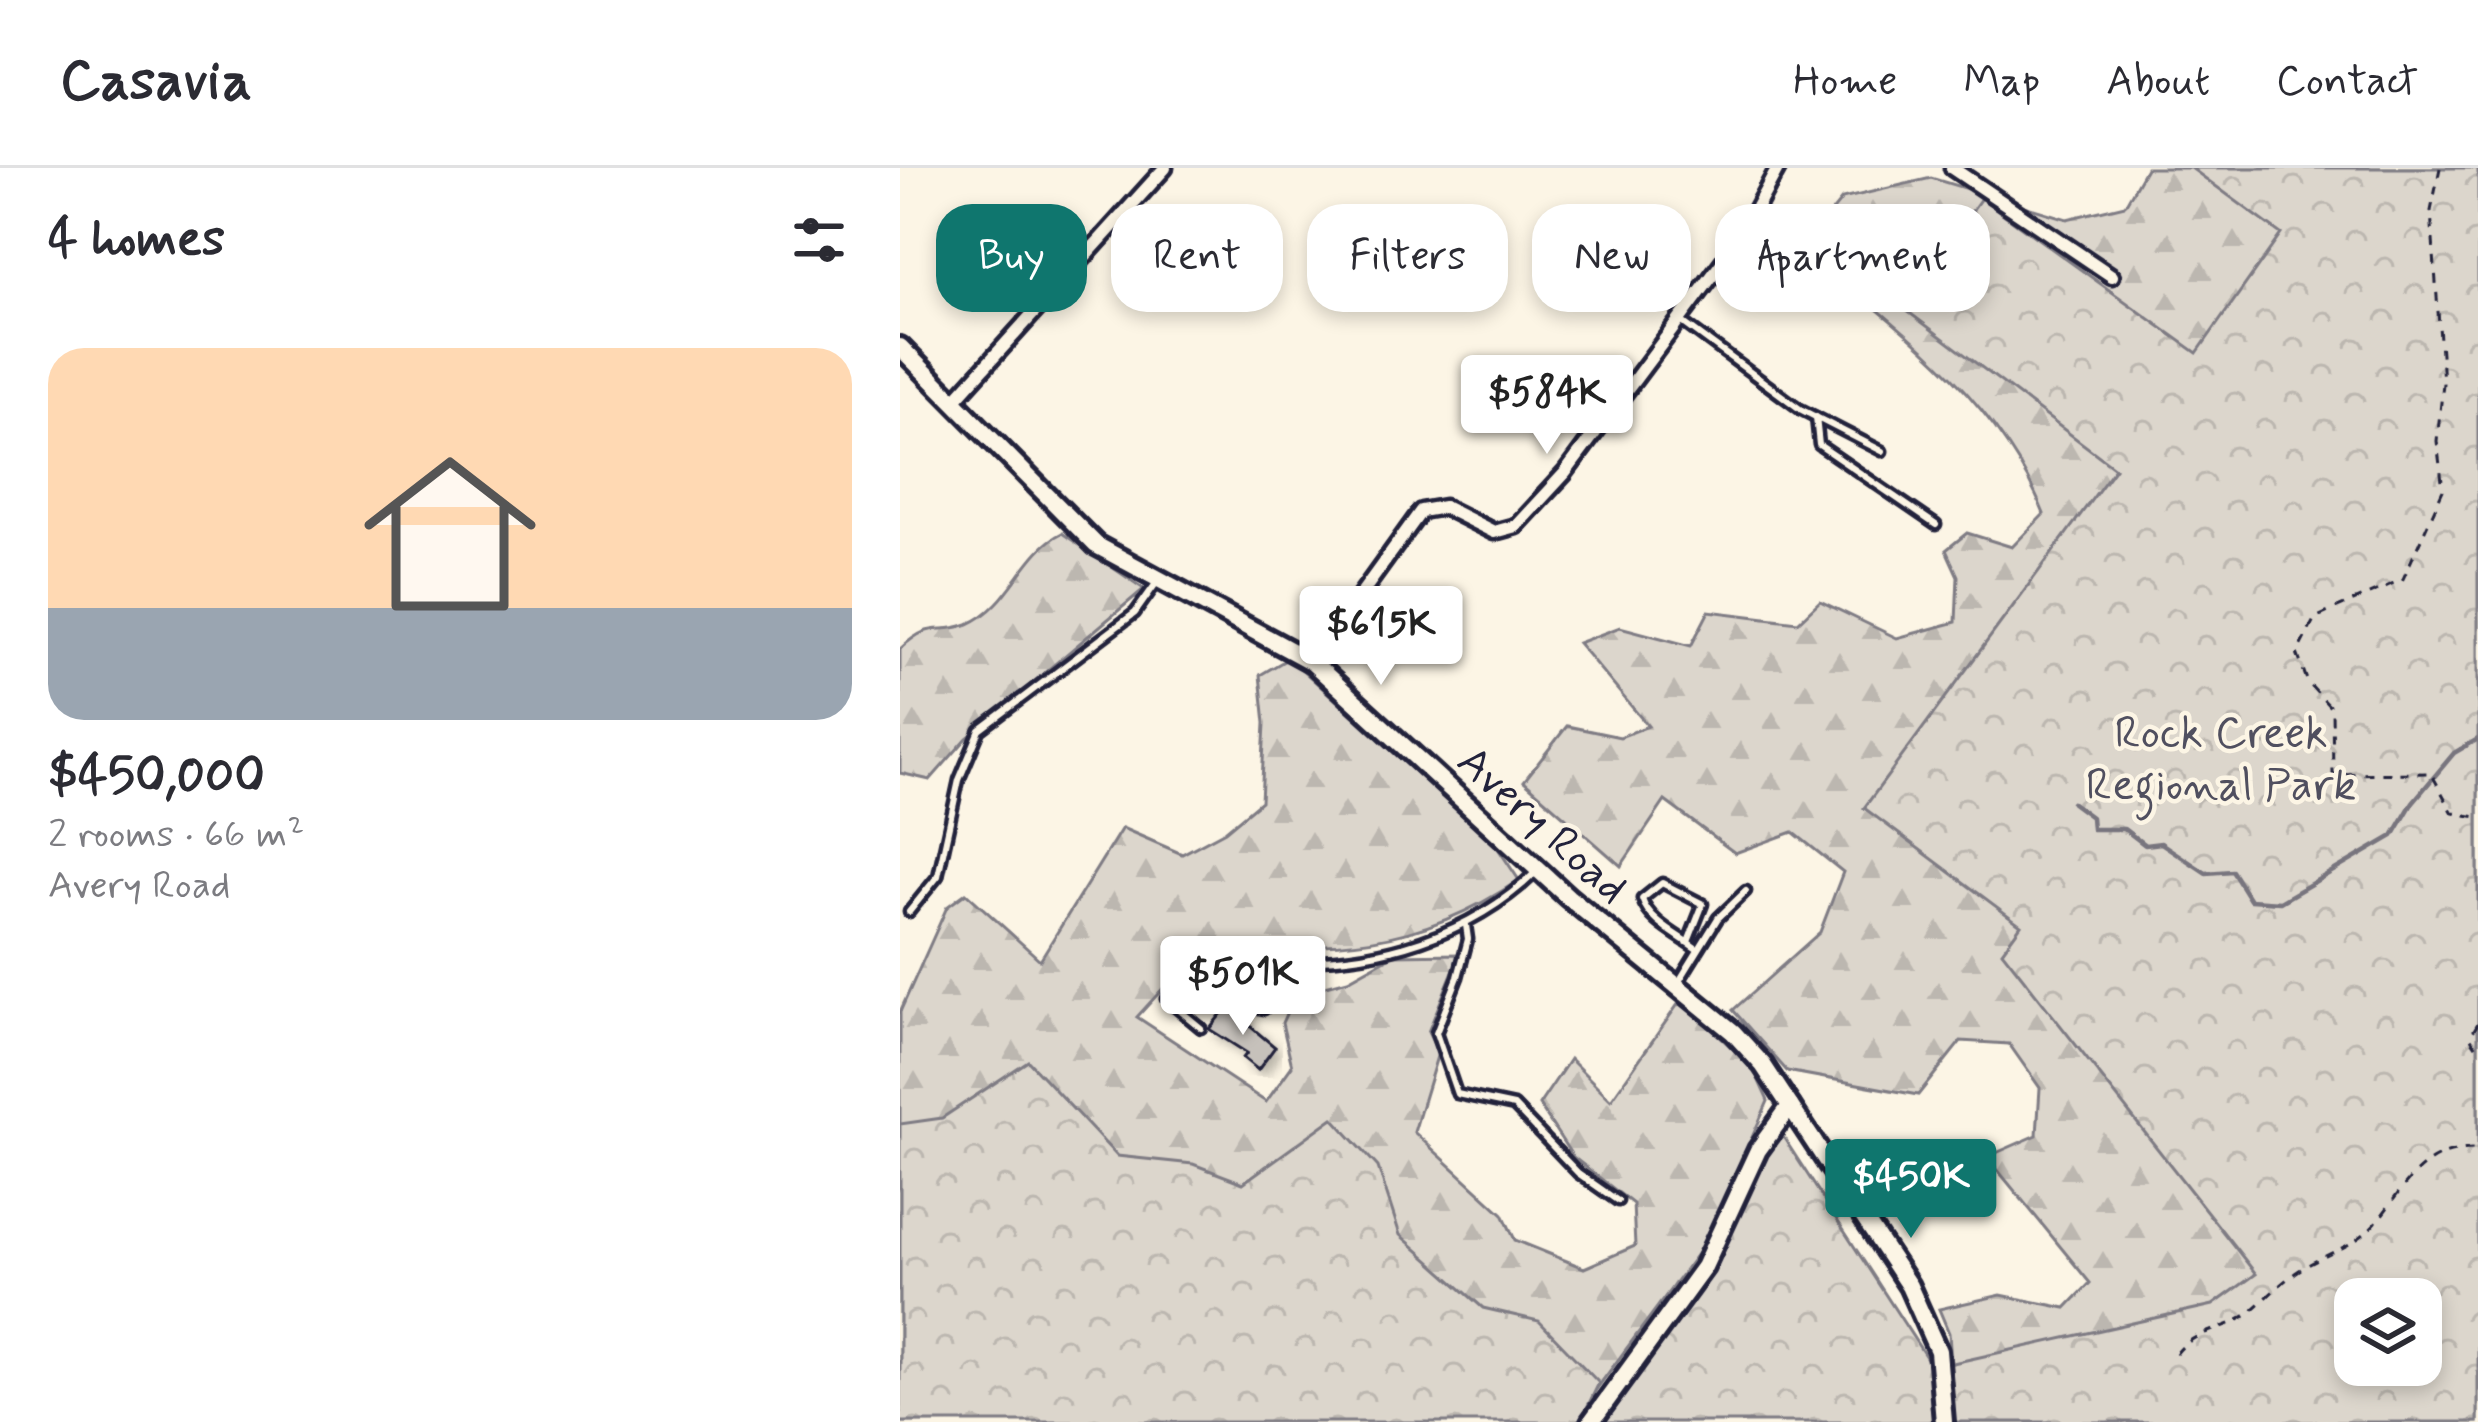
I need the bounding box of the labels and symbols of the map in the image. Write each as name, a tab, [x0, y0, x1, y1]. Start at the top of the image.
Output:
pin: $584K	[1463, 355, 1631, 457]
pin: $615K	[1297, 586, 1465, 688]
park label: Rock Creek Regional Park	[2086, 705, 2356, 821]
street label: Avery Road	[1444, 733, 1640, 918]
pin: $501K	[1159, 936, 1327, 1038]
pin: $450K	[1827, 1139, 1995, 1241]

